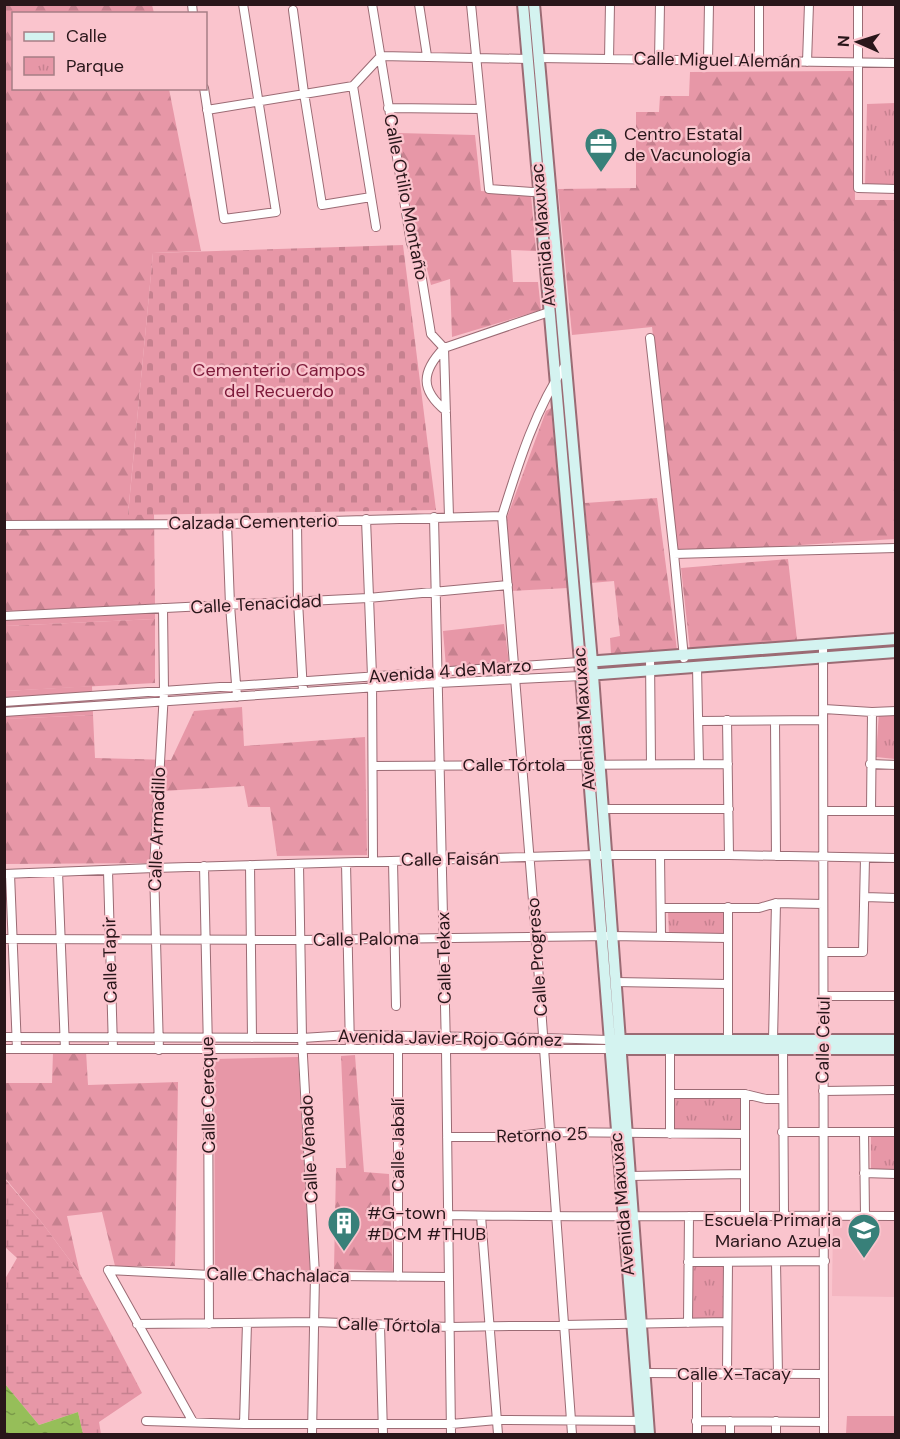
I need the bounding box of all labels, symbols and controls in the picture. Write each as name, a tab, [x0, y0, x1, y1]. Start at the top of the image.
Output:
legend	[12, 12, 207, 90]
north arrow	[828, 12, 888, 72]
text: Calle	[66, 24, 107, 48]
text: N	[833, 35, 854, 48]
street label: Calle Miguel Alemán	[633, 47, 801, 73]
text: Parque	[66, 54, 124, 78]
street label: Calle Otilio Montaño	[378, 112, 434, 282]
place label: Centro Estatal de Vacunología	[624, 122, 751, 167]
office icon: Centro Estatal de Vacunología	[583, 126, 619, 173]
street label: Avenida Maxuxac	[525, 162, 561, 308]
park label: Cementerio Campos del Recuerdo	[193, 358, 365, 403]
street label: Calzada Cementerio	[168, 509, 338, 535]
street label: Calle Tenacidad	[190, 589, 322, 619]
street label: Avenida Maxuxac	[567, 646, 601, 792]
street label: Avenida 4 de Marzo	[368, 653, 532, 689]
street label: Calle Tórtola	[463, 753, 565, 777]
street label: Calle Armadillo	[143, 766, 171, 892]
street label: Calle Faisán	[401, 846, 499, 872]
street label: Calle Progreso	[521, 897, 553, 1017]
street label: Calle Tekax	[431, 912, 457, 1004]
street label: Calle Tapir	[97, 916, 123, 1003]
street label: Calle Paloma	[313, 926, 419, 952]
street label: Calle Celul	[810, 996, 836, 1084]
street label: Avenida Javier Rojo Gómez	[338, 1024, 562, 1052]
street label: Calle Cereque	[195, 1036, 221, 1154]
street label: Calle Venado	[294, 1094, 324, 1204]
street label: Calle Jabalí	[386, 1098, 410, 1192]
street label: Retorno 25	[496, 1121, 588, 1149]
street label: Avenida Maxuxac	[604, 1131, 640, 1277]
place label: #G-town #DCM #THUB	[367, 1201, 486, 1246]
building icon: #G-town #DCM #THUB	[326, 1205, 362, 1252]
place label: Escuela Primaria Mariano Azuela	[704, 1208, 841, 1253]
school or university icon: Escuela Primaria Mariano Azuela	[846, 1212, 882, 1259]
street label: Calle Chachalaca	[206, 1262, 350, 1288]
street label: Calle Tórtola	[337, 1311, 441, 1339]
street label: Calle X-Tacay	[677, 1362, 791, 1386]

